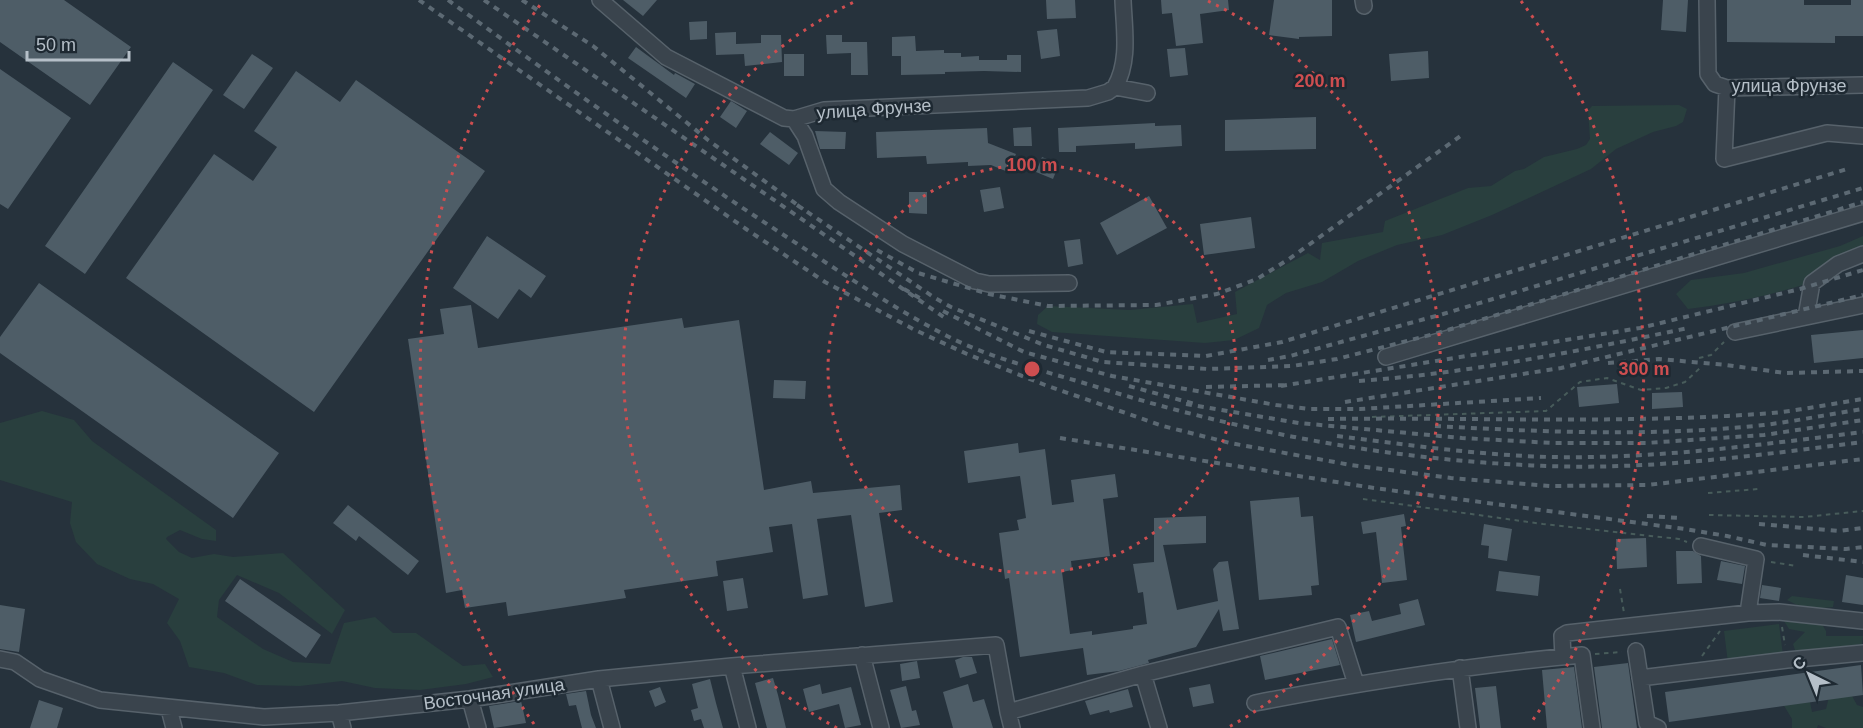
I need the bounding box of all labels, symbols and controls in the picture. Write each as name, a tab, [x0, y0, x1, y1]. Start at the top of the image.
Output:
scale bar	[27, 24, 129, 62]
text: 50 m	[36, 35, 76, 55]
text: 200 m	[1294, 71, 1346, 91]
street label: улица Фрунзе	[1732, 76, 1846, 96]
street label: улица Фрунзе	[816, 95, 932, 123]
text: 100 m	[1006, 155, 1058, 175]
centre of rings	[1022, 359, 1042, 379]
text: 300 m	[1618, 359, 1670, 379]
north arrow	[1779, 644, 1839, 704]
text: С	[1789, 653, 1809, 674]
street label: Восточная улица	[422, 674, 567, 714]

